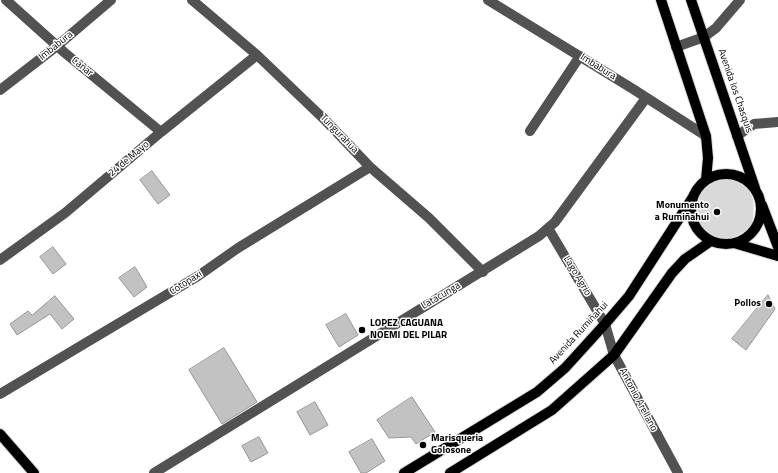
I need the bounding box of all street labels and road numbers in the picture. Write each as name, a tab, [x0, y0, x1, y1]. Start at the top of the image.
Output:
street label: Imbabura	[37, 29, 75, 63]
street label: Avenida los Chasquis	[715, 47, 755, 135]
street label: Imbabura	[578, 51, 618, 83]
street label: Cañar	[69, 55, 95, 79]
street label: Tungurahua	[317, 112, 361, 156]
street label: 24 de Mayo	[106, 139, 152, 179]
street label: Lago Agrio	[560, 254, 594, 298]
street label: Cotopaxi	[167, 268, 205, 298]
street label: Latacunga	[419, 280, 463, 312]
street label: Avenida Rumiñahui	[547, 299, 611, 367]
street label: Antonio Arellano	[616, 366, 660, 434]

